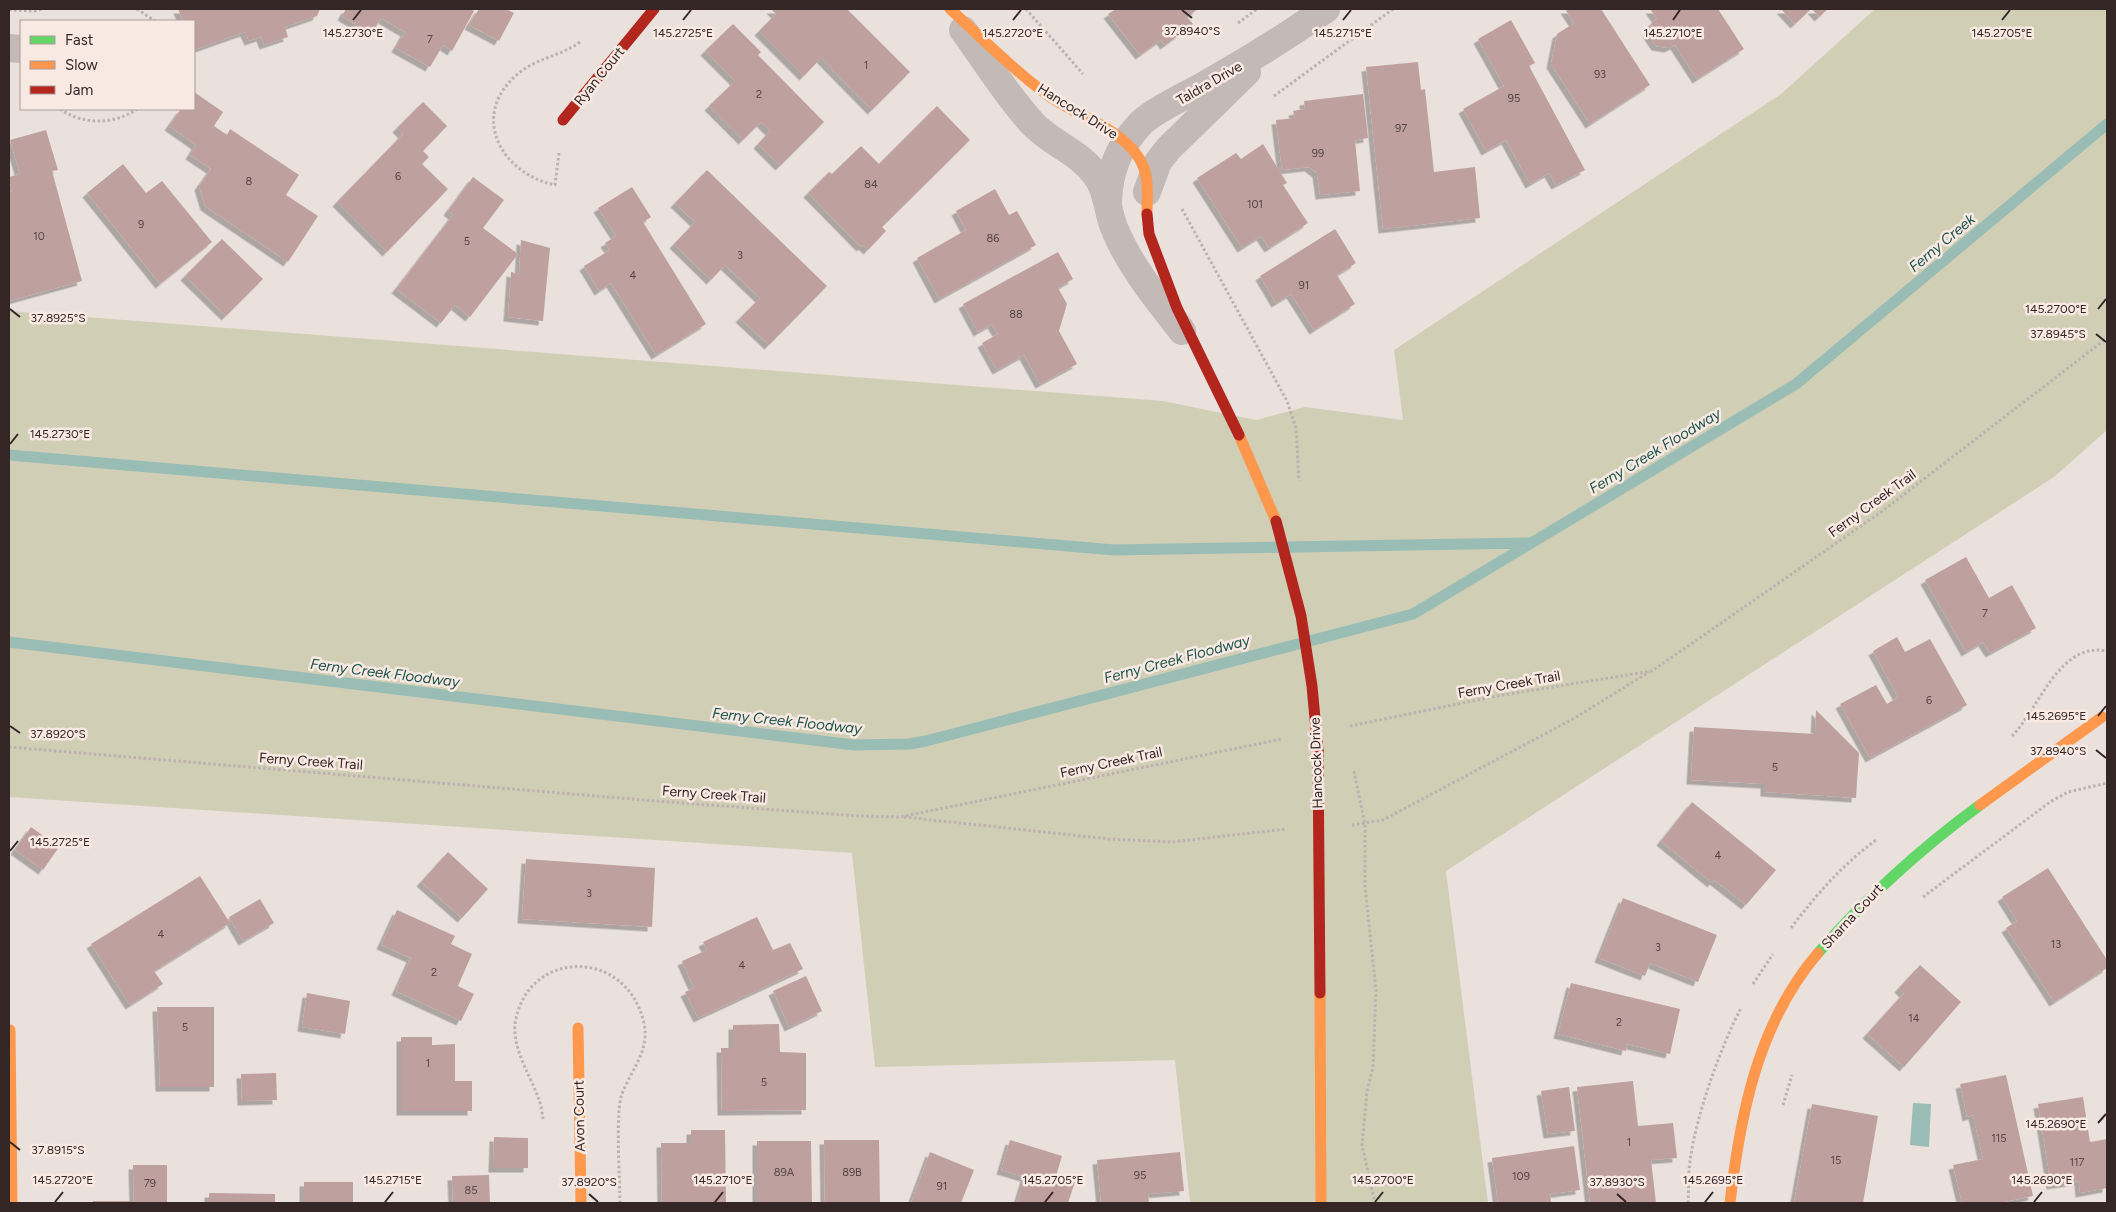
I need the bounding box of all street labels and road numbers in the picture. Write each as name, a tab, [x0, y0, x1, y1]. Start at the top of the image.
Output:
street label: Ryan Court	[571, 44, 628, 109]
street label: Taldra Drive	[1173, 58, 1245, 109]
street label: Hancock Drive	[1034, 80, 1121, 143]
street label: Ferny Creek Trail	[1825, 466, 1919, 541]
street label: Ferny Creek Trail	[1456, 667, 1562, 702]
street label: Hancock Drive	[1306, 717, 1327, 809]
street label: Ferny Creek Trail	[1058, 743, 1164, 782]
street label: Ferny Creek Trail	[258, 749, 363, 774]
street label: Ferny Creek Trail	[661, 782, 766, 807]
street label: Sharna Court	[1818, 880, 1887, 952]
street label: Avon Court	[570, 1080, 589, 1152]

